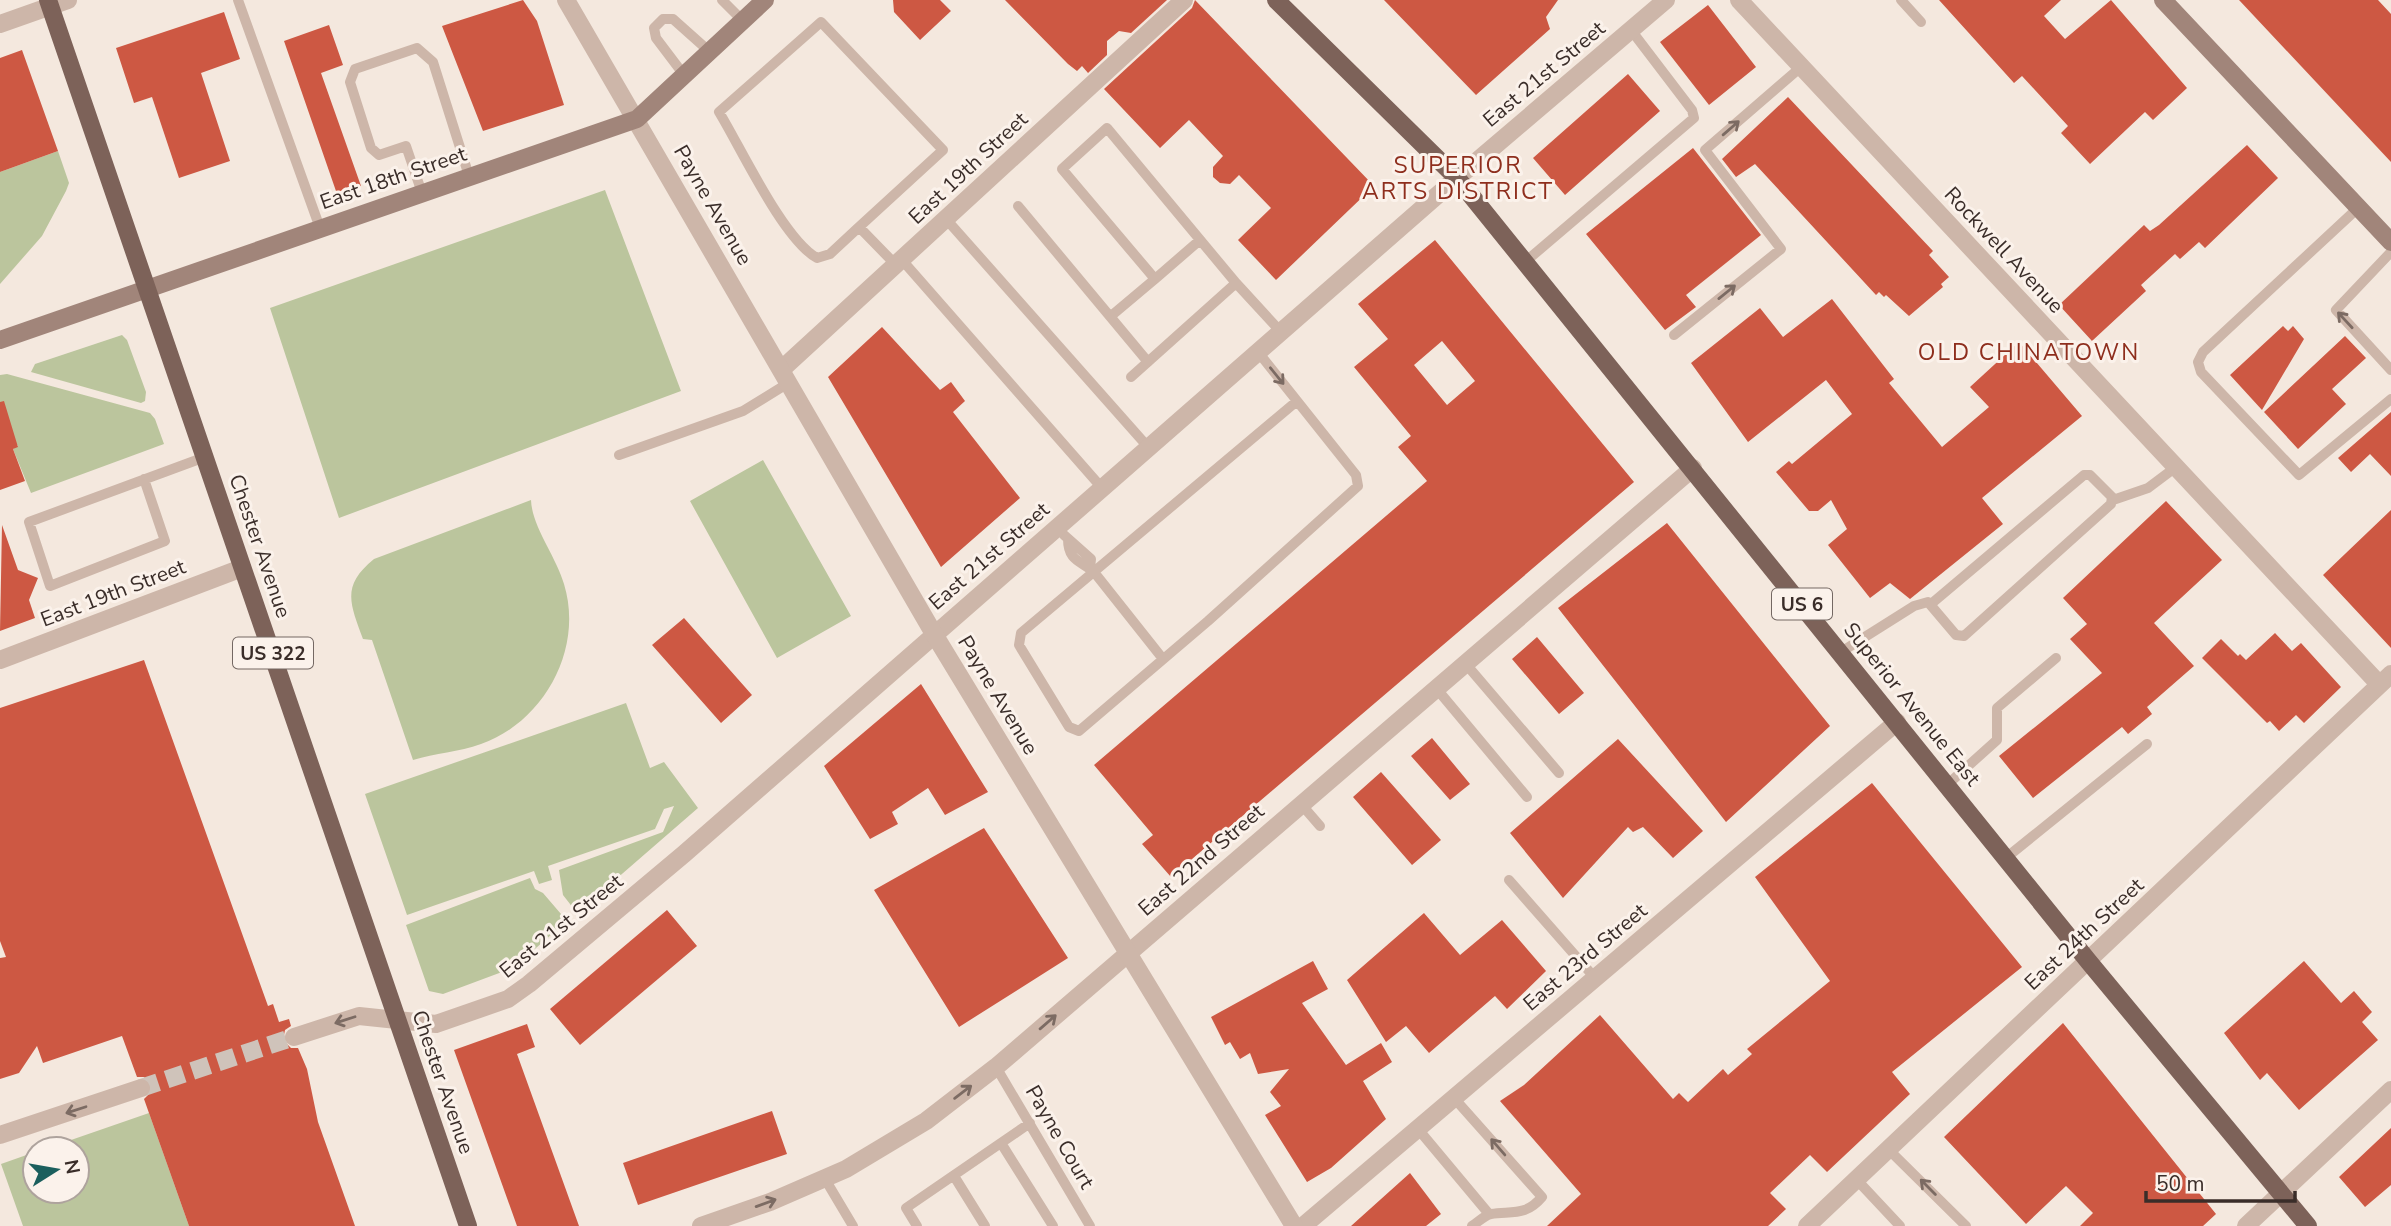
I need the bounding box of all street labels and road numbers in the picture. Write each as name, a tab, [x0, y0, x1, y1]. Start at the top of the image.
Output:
street label: East 21st Street	[1477, 14, 1611, 133]
street label: East 19th Street	[902, 105, 1034, 230]
street label: East 18th Street	[316, 140, 471, 216]
street label: Payne Avenue	[667, 140, 759, 270]
street label: Rockwell Avenue	[1938, 181, 2070, 319]
street label: Chester Avenue	[222, 471, 298, 621]
street label: East 21st Street	[923, 495, 1056, 616]
street label: East 19th Street	[36, 552, 190, 634]
road number: US 6	[1772, 589, 1832, 620]
street label: Superior Avenue East	[1837, 616, 1987, 792]
street label: Payne Avenue	[951, 630, 1045, 760]
road number: US 322	[233, 638, 313, 668]
street label: East 22nd Street	[1132, 797, 1270, 922]
street label: East 21st Street	[493, 867, 629, 984]
street label: East 24th Street	[2018, 871, 2150, 996]
street label: East 23rd Street	[1517, 897, 1653, 1017]
street label: Chester Avenue	[405, 1007, 481, 1157]
street label: Payne Court	[1019, 1080, 1101, 1195]

